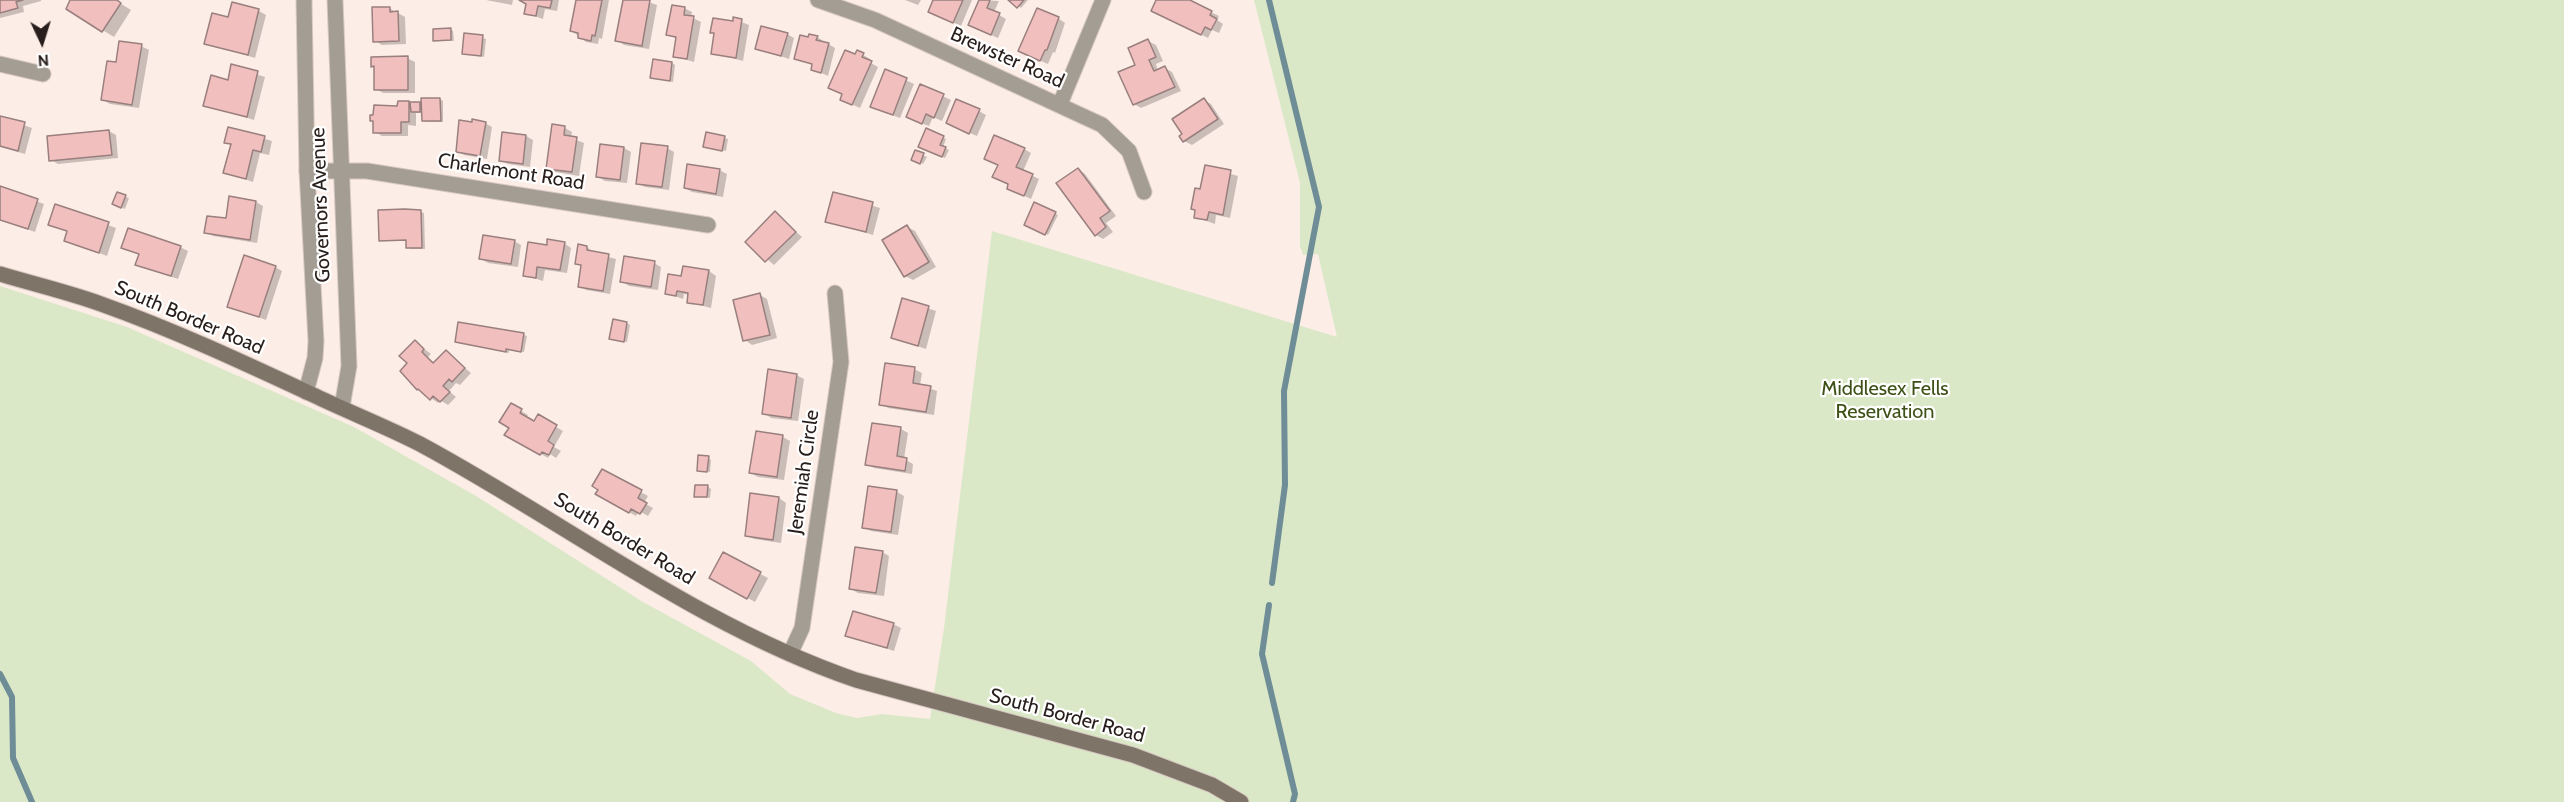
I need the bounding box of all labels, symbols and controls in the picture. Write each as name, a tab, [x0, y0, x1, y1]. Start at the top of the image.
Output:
north arrow	[12, 12, 72, 72]
street label: Brewster Road	[946, 22, 1068, 94]
text: N	[37, 51, 50, 70]
street label: Governors Avenue	[306, 127, 336, 283]
street label: Charlemont Road	[436, 149, 586, 195]
street label: South Border Road	[111, 276, 267, 360]
park label: Middlesex Fells Reservation	[1821, 377, 1949, 424]
street label: Jeremiah Circle	[783, 408, 825, 536]
street label: South Border Road	[549, 488, 699, 590]
street label: South Border Road	[987, 684, 1147, 748]

